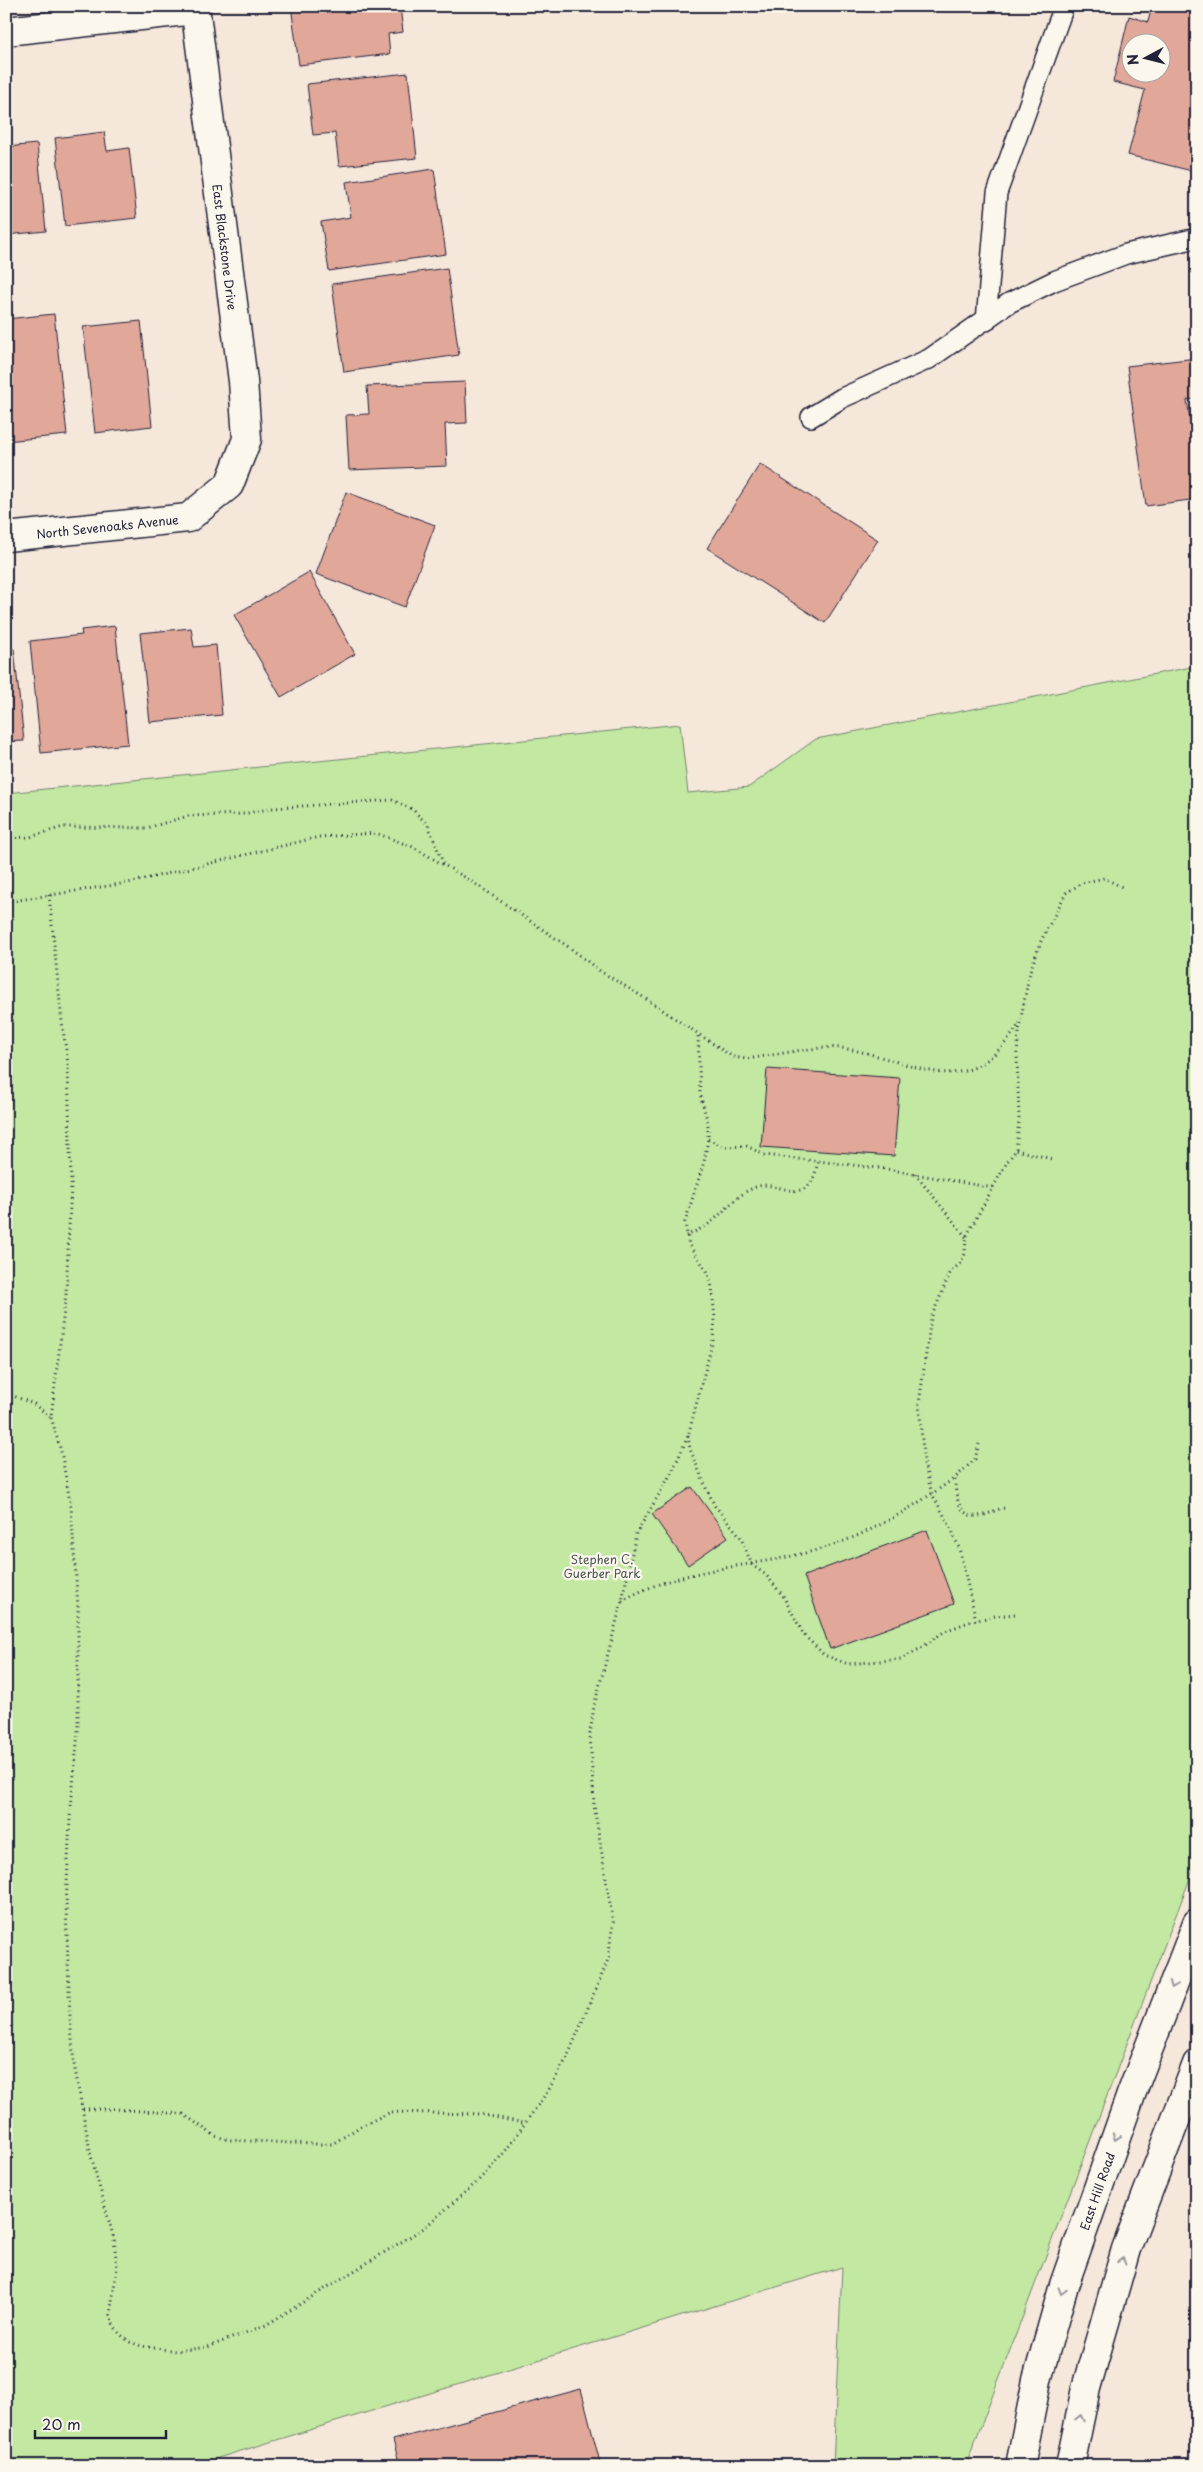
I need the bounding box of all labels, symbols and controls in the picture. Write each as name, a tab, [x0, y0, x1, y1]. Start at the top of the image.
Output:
north arrow	[1120, 32, 1170, 82]
text: N	[1122, 53, 1144, 66]
street label: East Blackstone Drive	[208, 183, 242, 311]
street label: North Sevenoaks Avenue	[35, 510, 180, 543]
park label: Stephen C. Guerber Park	[563, 1550, 641, 1582]
one-way arrow	[1169, 1980, 1179, 1989]
one-way arrow	[1112, 2133, 1122, 2141]
street label: East Hill Road	[1075, 2150, 1119, 2232]
one-way arrow	[1117, 2258, 1127, 2266]
one-way arrow	[1058, 2286, 1068, 2294]
scale bar	[35, 2407, 166, 2439]
text: 20 m	[42, 2412, 81, 2435]
one-way arrow	[1074, 2414, 1085, 2422]

